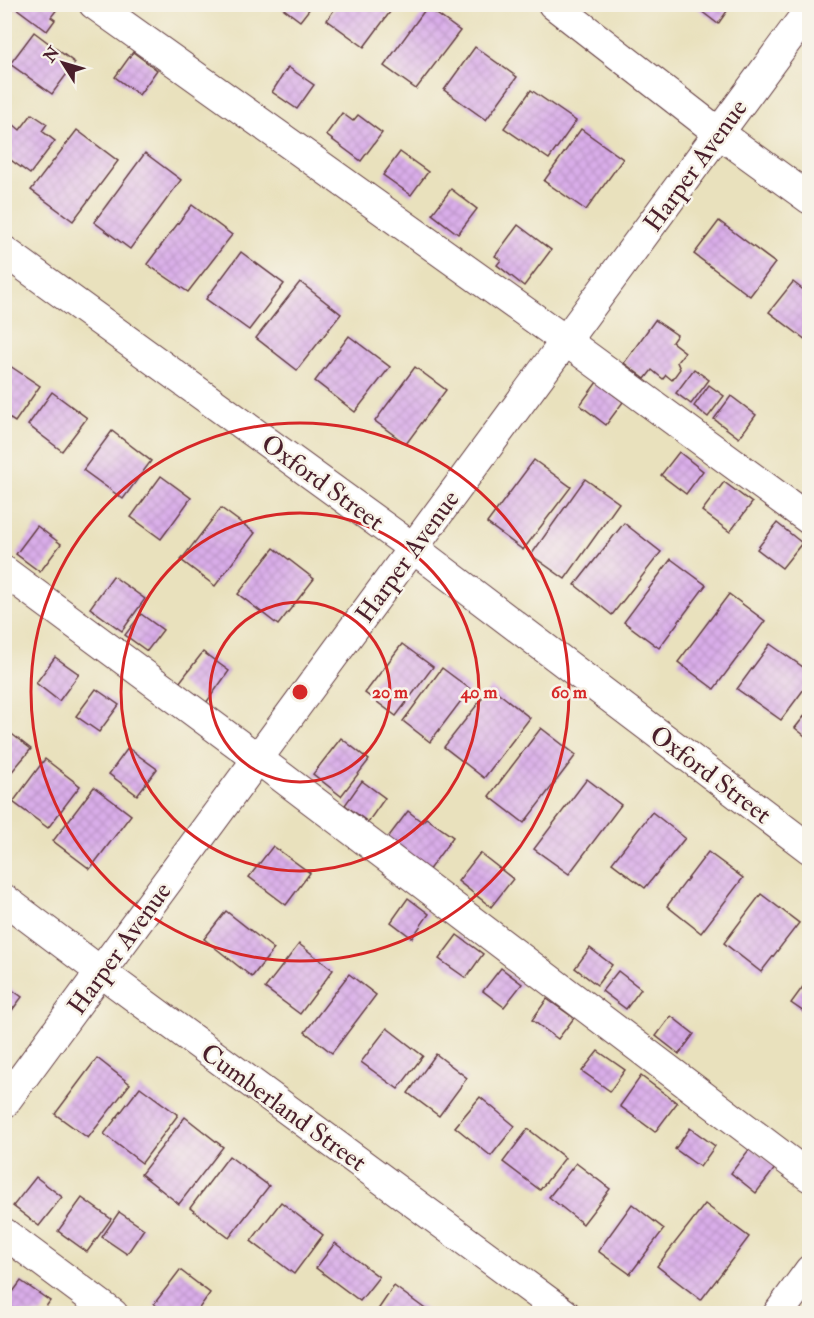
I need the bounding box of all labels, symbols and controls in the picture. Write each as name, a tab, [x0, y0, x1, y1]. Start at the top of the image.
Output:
north arrow	[33, 33, 93, 93]
text: N	[39, 42, 65, 67]
street label: Harper Avenue	[637, 93, 756, 239]
street label: Oxford Street	[255, 428, 390, 538]
street label: Harper Avenue	[349, 484, 468, 630]
text: 20 m	[372, 681, 409, 704]
text: 40 m	[460, 681, 498, 704]
text: 60 m	[551, 681, 588, 704]
centre of rings	[290, 682, 310, 702]
street label: Oxford Street	[643, 719, 778, 831]
street label: Harper Avenue	[61, 876, 180, 1022]
street label: Cumberland Street	[194, 1037, 373, 1179]

